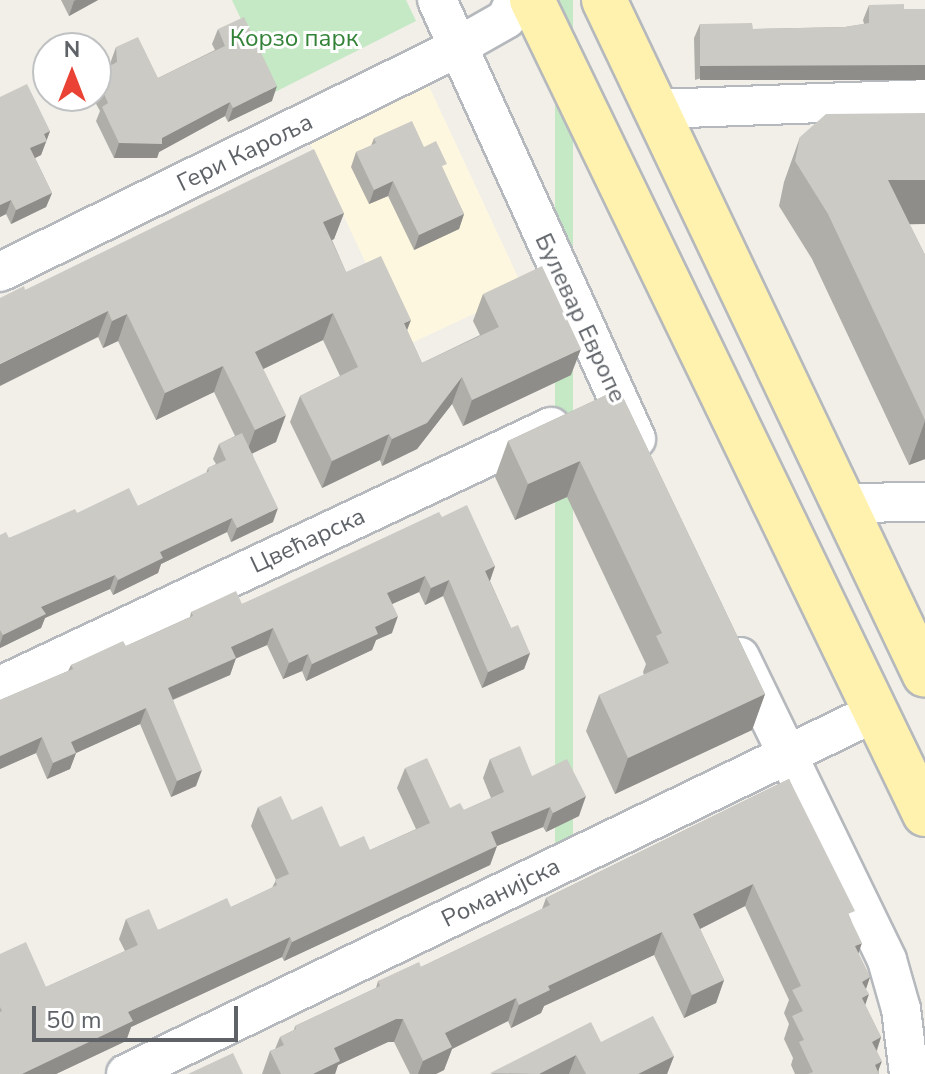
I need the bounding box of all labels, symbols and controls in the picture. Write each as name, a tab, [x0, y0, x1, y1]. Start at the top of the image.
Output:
park label: Корзо парк	[230, 25, 358, 53]
north arrow	[32, 32, 112, 112]
text: N	[64, 35, 80, 65]
street label: Гери Кароља	[173, 108, 317, 198]
street label: Булевар Европе	[528, 229, 632, 407]
street label: Цвећарска	[246, 502, 370, 580]
street label: Романијска	[437, 852, 565, 934]
scale bar	[36, 990, 242, 1040]
text: 50 m	[46, 1004, 102, 1036]

